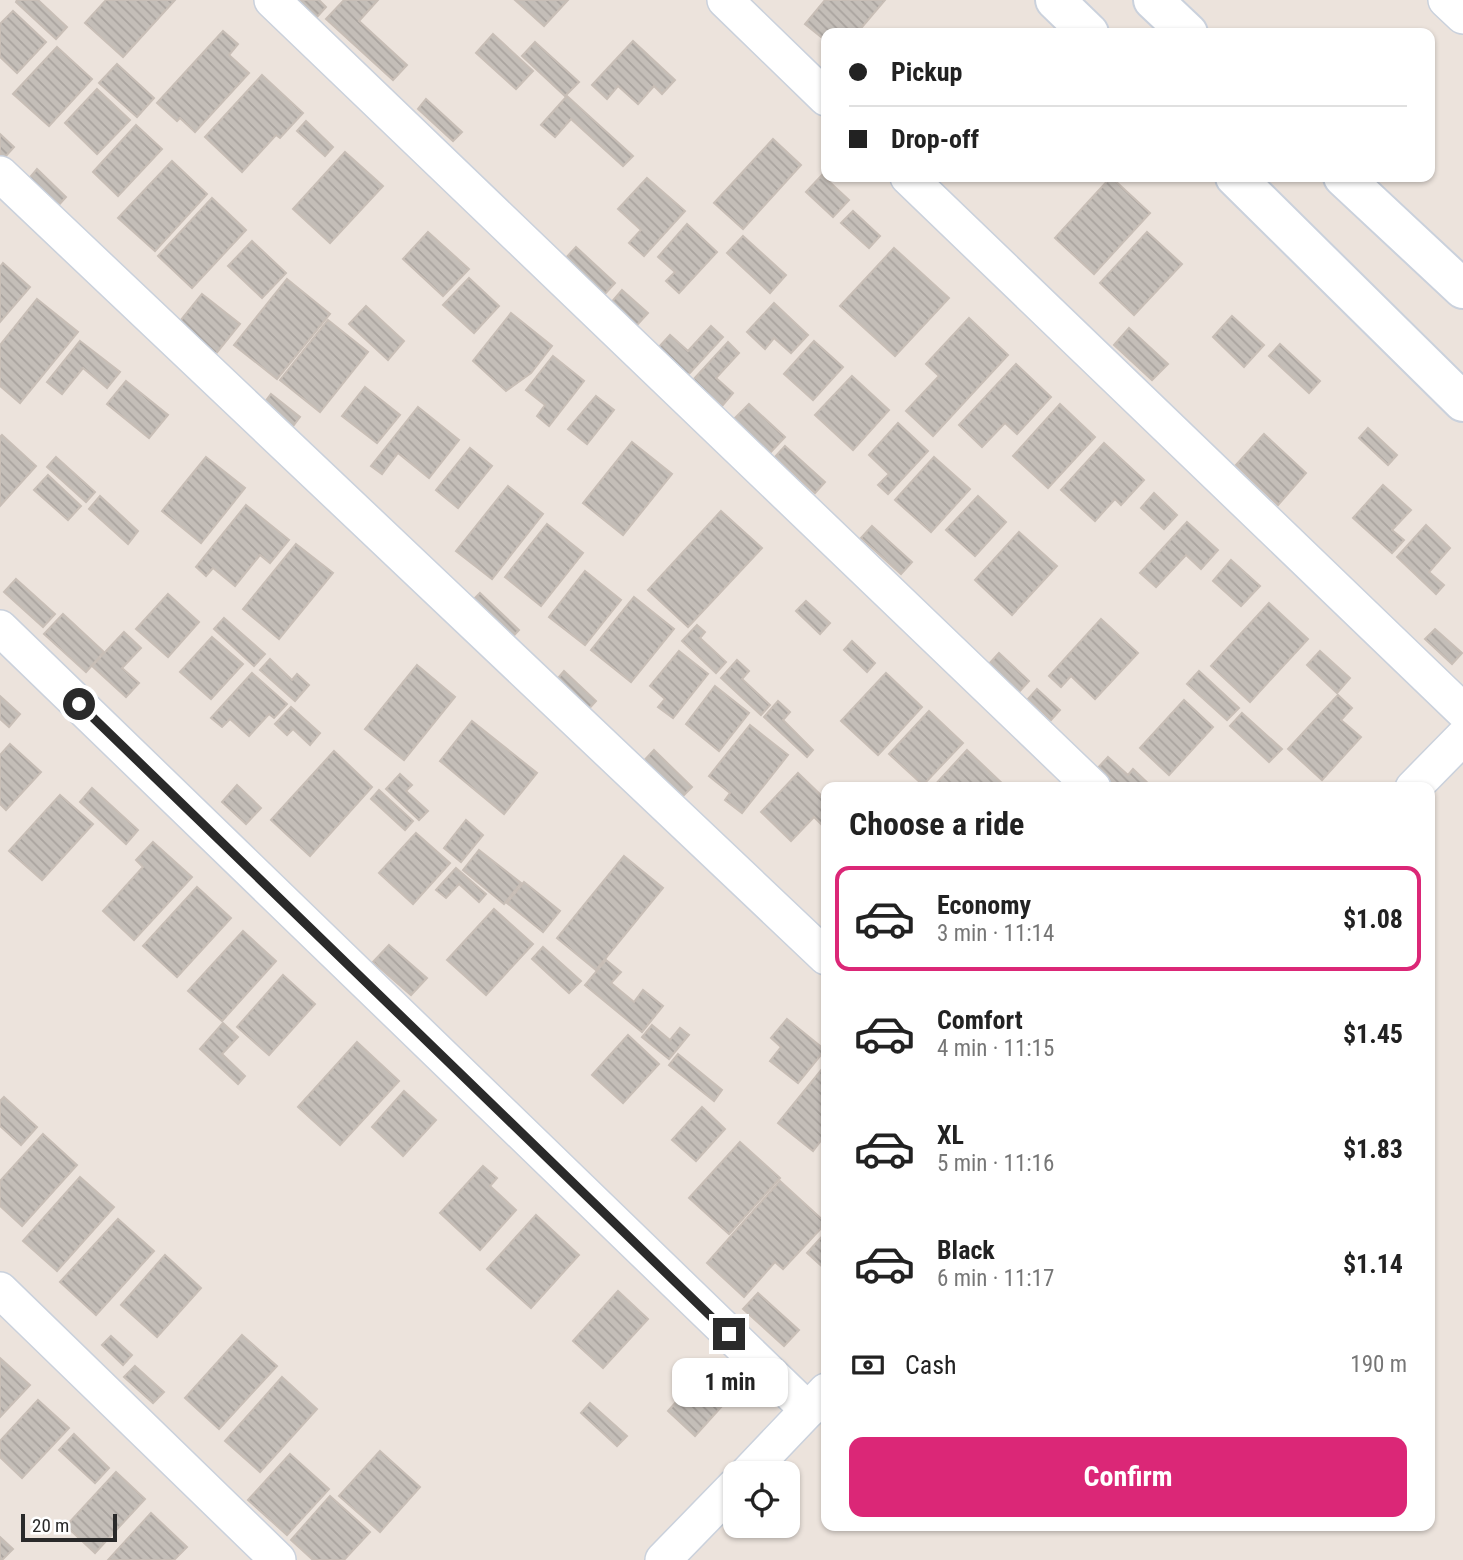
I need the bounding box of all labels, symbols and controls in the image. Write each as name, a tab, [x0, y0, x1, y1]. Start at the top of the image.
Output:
text: Pickup	[891, 57, 962, 87]
text: Drop-off	[891, 124, 979, 154]
route start	[63, 688, 95, 720]
text: Choose a ride	[849, 805, 1024, 843]
icon: car	[853, 887, 916, 950]
text: Economy	[937, 890, 1031, 920]
text: $1.08	[1343, 904, 1403, 934]
text: 3 min · 11:14	[937, 920, 1054, 947]
icon: car	[853, 1002, 916, 1065]
text: Comfort	[937, 1005, 1023, 1035]
text: $1.45	[1343, 1019, 1403, 1049]
text: 4 min · 11:15	[937, 1035, 1054, 1062]
icon: car	[853, 1117, 916, 1180]
text: XL	[937, 1120, 964, 1150]
text: $1.83	[1343, 1134, 1403, 1164]
text: 5 min · 11:16	[937, 1150, 1054, 1177]
icon: car	[853, 1232, 916, 1295]
text: Black	[937, 1235, 995, 1265]
text: $1.14	[1343, 1249, 1403, 1279]
text: 6 min · 11:17	[937, 1265, 1054, 1292]
route end	[713, 1318, 745, 1350]
icon: cash	[849, 1346, 887, 1384]
text: Cash	[905, 1350, 957, 1380]
text: 190 m	[1350, 1351, 1407, 1378]
callout: 1 min	[671, 1358, 787, 1408]
text: 1 min	[704, 1369, 756, 1396]
button: Confirm	[849, 1437, 1407, 1517]
map controls	[723, 1461, 800, 1538]
button: locate	[723, 1461, 800, 1538]
scale bar	[21, 1511, 117, 1543]
text: 20 m	[32, 1514, 69, 1537]

